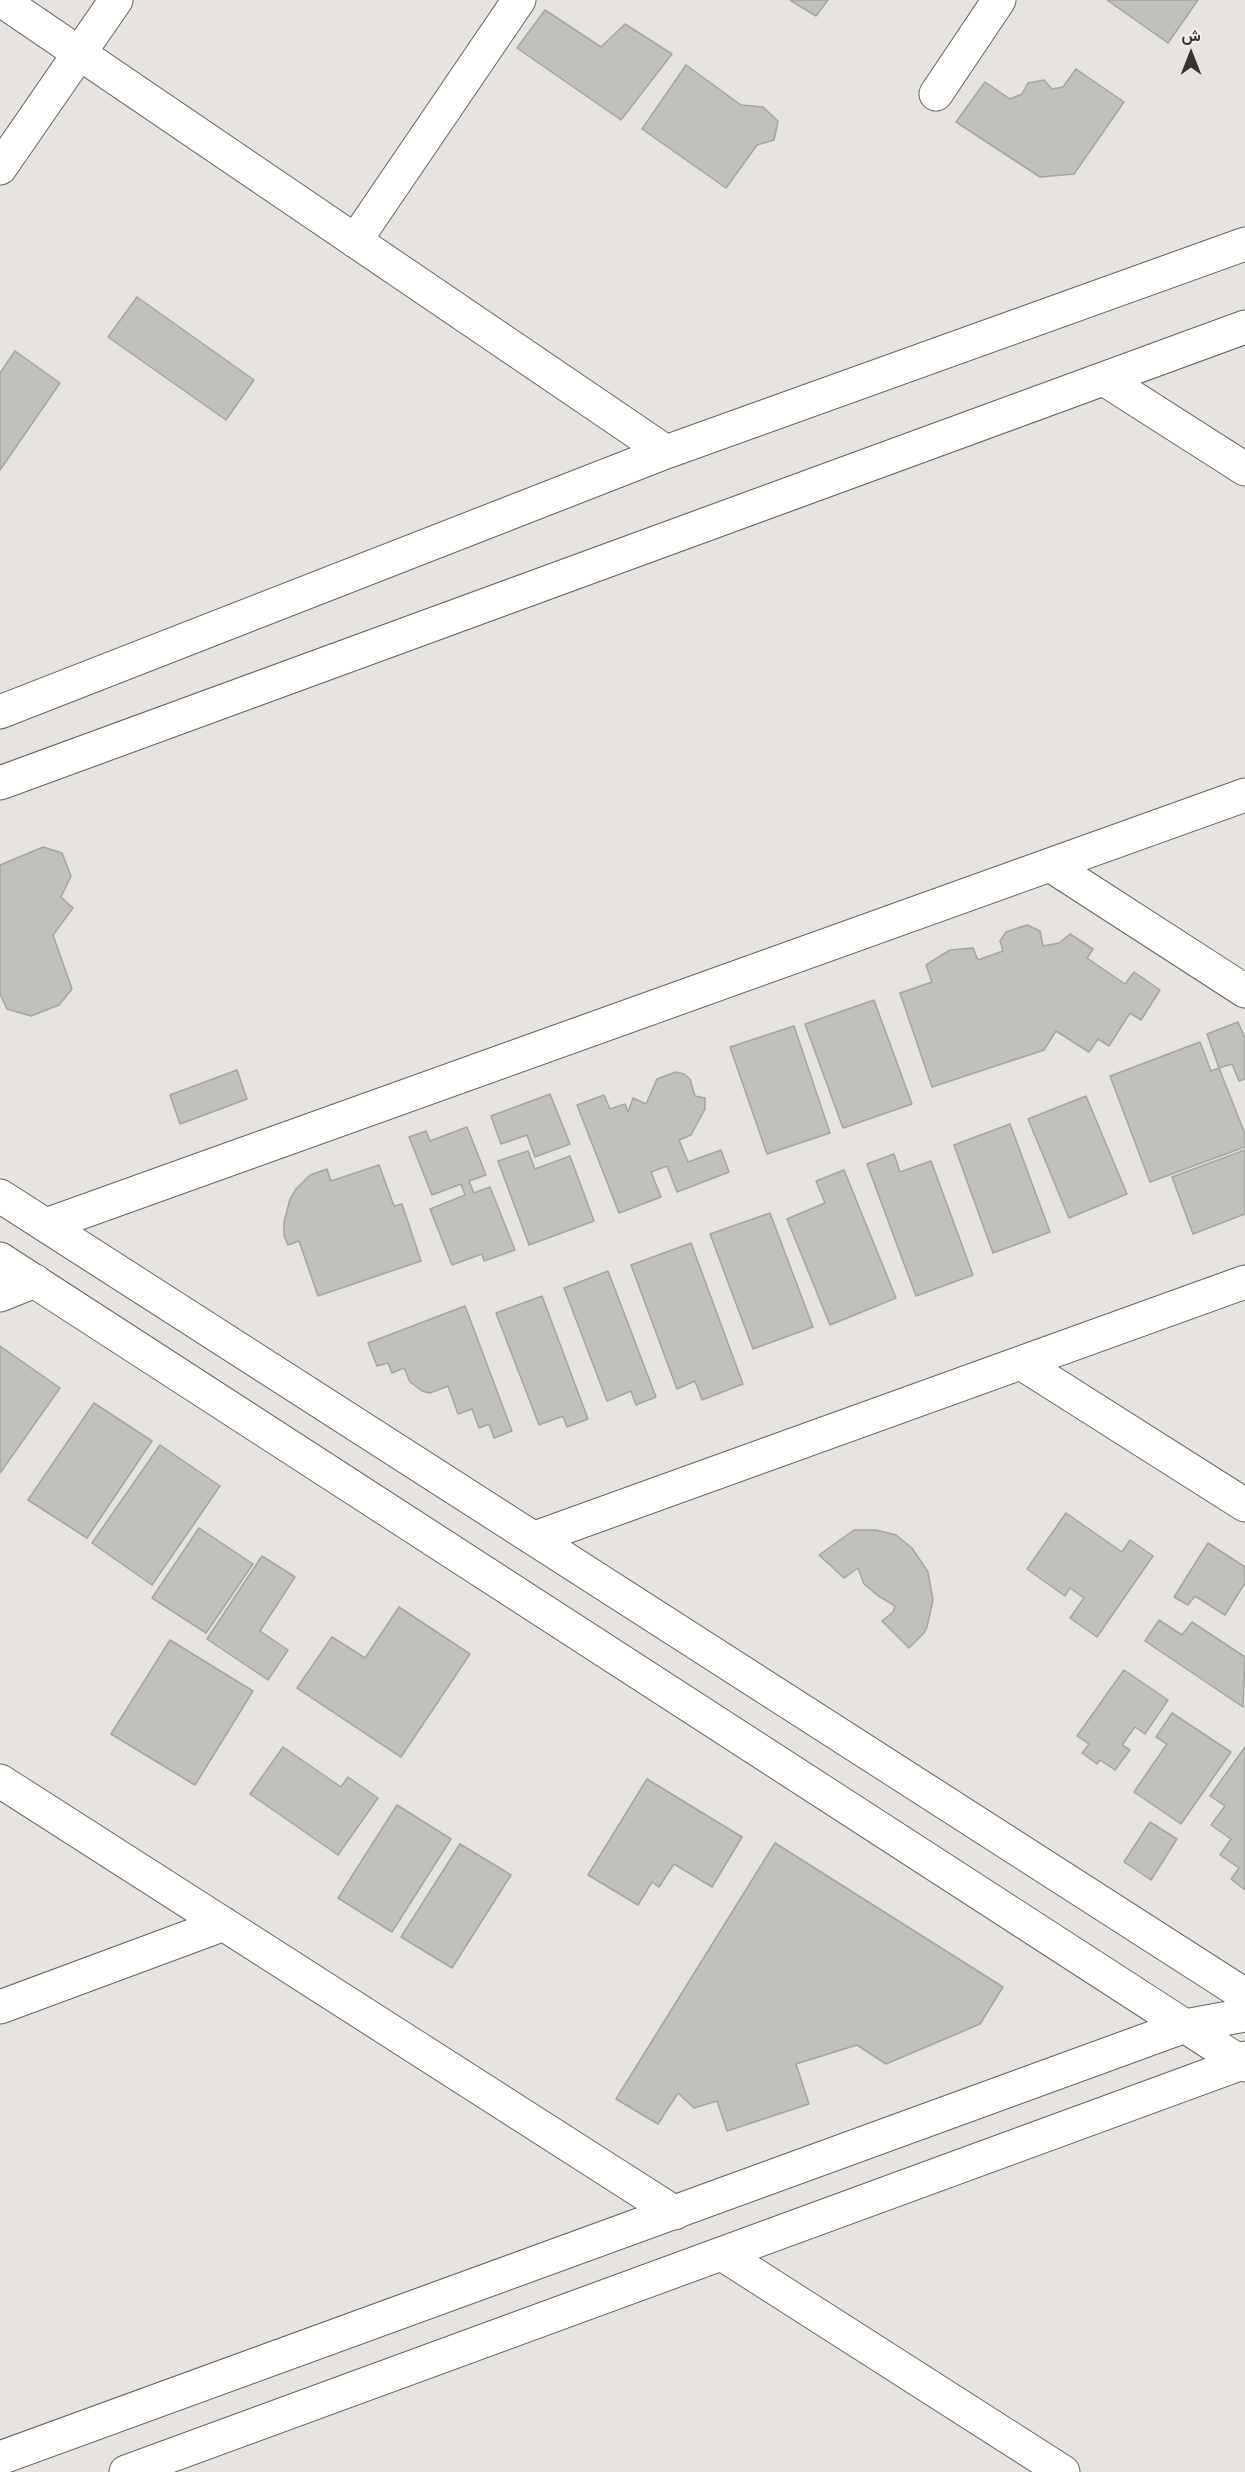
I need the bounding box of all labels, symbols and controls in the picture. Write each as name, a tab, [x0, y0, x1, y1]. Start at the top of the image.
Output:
north arrow	[1161, 24, 1221, 84]
text: ش	[1181, 26, 1201, 45]

